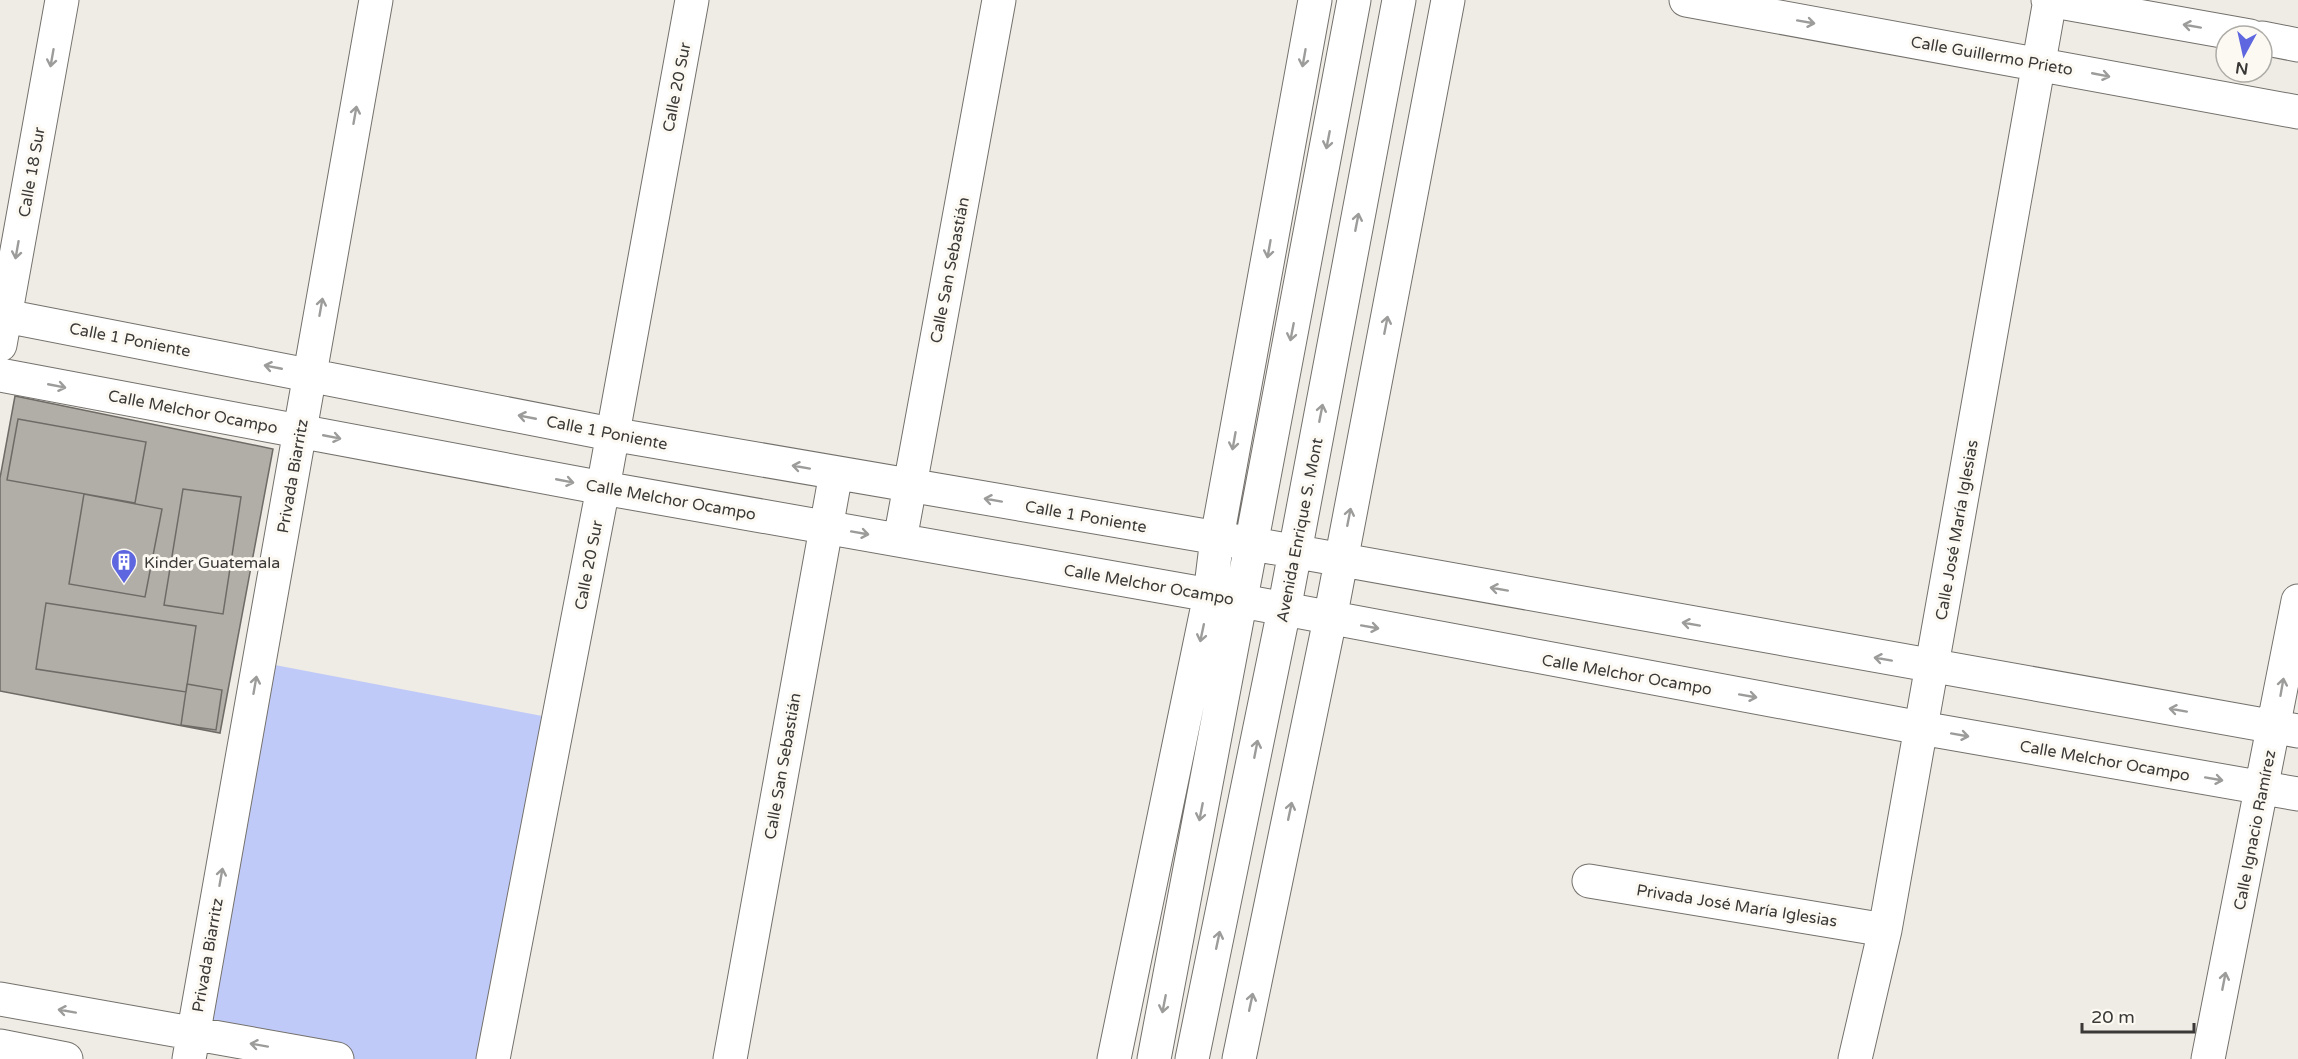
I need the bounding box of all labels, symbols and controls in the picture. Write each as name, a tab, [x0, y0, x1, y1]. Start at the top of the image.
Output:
one-way arrow	[1795, 17, 1815, 28]
one-way arrow	[2183, 20, 2203, 31]
north arrow	[2214, 24, 2274, 84]
street label: Calle Guillermo Prieto	[1909, 32, 2075, 80]
street label: Calle 20 Sur	[658, 40, 696, 134]
one-way arrow	[46, 47, 57, 67]
one-way arrow	[1298, 47, 1309, 67]
text: N	[2234, 57, 2250, 79]
one-way arrow	[2091, 70, 2110, 81]
one-way arrow	[350, 106, 361, 125]
street label: Calle 18 Sur	[14, 125, 50, 219]
one-way arrow	[1322, 130, 1333, 149]
street label: Calle San Sebastián	[926, 195, 974, 345]
one-way arrow	[1352, 212, 1363, 232]
one-way arrow	[11, 239, 22, 259]
one-way arrow	[1263, 239, 1274, 259]
one-way arrow	[316, 298, 327, 317]
one-way arrow	[1381, 316, 1392, 335]
street label: Calle 1 Poniente	[67, 318, 192, 362]
one-way arrow	[1286, 321, 1297, 341]
one-way arrow	[264, 361, 284, 372]
one-way arrow	[47, 381, 67, 392]
street label: Calle Melchor Ocampo	[106, 386, 279, 438]
one-way arrow	[1316, 404, 1327, 423]
one-way arrow	[517, 411, 537, 422]
street label: Calle 1 Poniente	[544, 411, 669, 455]
street label: Privada Biarritz	[273, 417, 313, 535]
one-way arrow	[1228, 431, 1239, 451]
one-way arrow	[321, 432, 341, 443]
street label: Avenida Enrique S. Mont	[1272, 436, 1328, 624]
street label: Calle José María Iglesias	[1931, 438, 1983, 622]
one-way arrow	[792, 461, 811, 472]
one-way arrow	[554, 475, 574, 486]
street label: Calle Melchor Ocampo	[584, 475, 758, 525]
one-way arrow	[984, 494, 1004, 505]
street label: Calle 1 Poniente	[1023, 496, 1148, 538]
one-way arrow	[1344, 507, 1355, 527]
street label: Calle 20 Sur	[570, 518, 608, 612]
one-way arrow	[850, 528, 869, 539]
building icon: Kinder Guatemala	[109, 547, 139, 585]
place label: Kinder Guatemala	[144, 553, 280, 573]
street label: Calle Melchor Ocampo	[1062, 560, 1236, 610]
one-way arrow	[1490, 583, 1509, 594]
one-way arrow	[1682, 618, 1701, 629]
one-way arrow	[1360, 621, 1379, 632]
one-way arrow	[1196, 623, 1207, 643]
street label: Calle Melchor Ocampo	[1540, 650, 1714, 700]
one-way arrow	[1873, 653, 1893, 664]
one-way arrow	[250, 676, 261, 696]
one-way arrow	[2277, 677, 2288, 697]
street label: Calle San Sebastián	[760, 691, 806, 841]
one-way arrow	[1737, 691, 1757, 702]
one-way arrow	[2169, 704, 2189, 715]
one-way arrow	[1950, 729, 1970, 740]
street label: Calle Melchor Ocampo	[2018, 736, 2192, 786]
one-way arrow	[1251, 740, 1262, 759]
street label: Calle Ignacio Ramírez	[2230, 748, 2280, 912]
one-way arrow	[2204, 774, 2224, 785]
one-way arrow	[1195, 802, 1206, 822]
one-way arrow	[1285, 802, 1297, 821]
one-way arrow	[216, 868, 227, 888]
street label: Privada José María Iglesias	[1635, 880, 1839, 932]
street label: Privada Biarritz	[188, 896, 228, 1014]
one-way arrow	[1212, 931, 1224, 950]
one-way arrow	[2219, 972, 2230, 991]
one-way arrow	[1246, 992, 1257, 1012]
one-way arrow	[1158, 993, 1169, 1013]
scale bar	[2082, 996, 2194, 1034]
one-way arrow	[58, 1005, 77, 1016]
text: 20 m	[2091, 1006, 2135, 1028]
one-way arrow	[250, 1040, 269, 1051]

